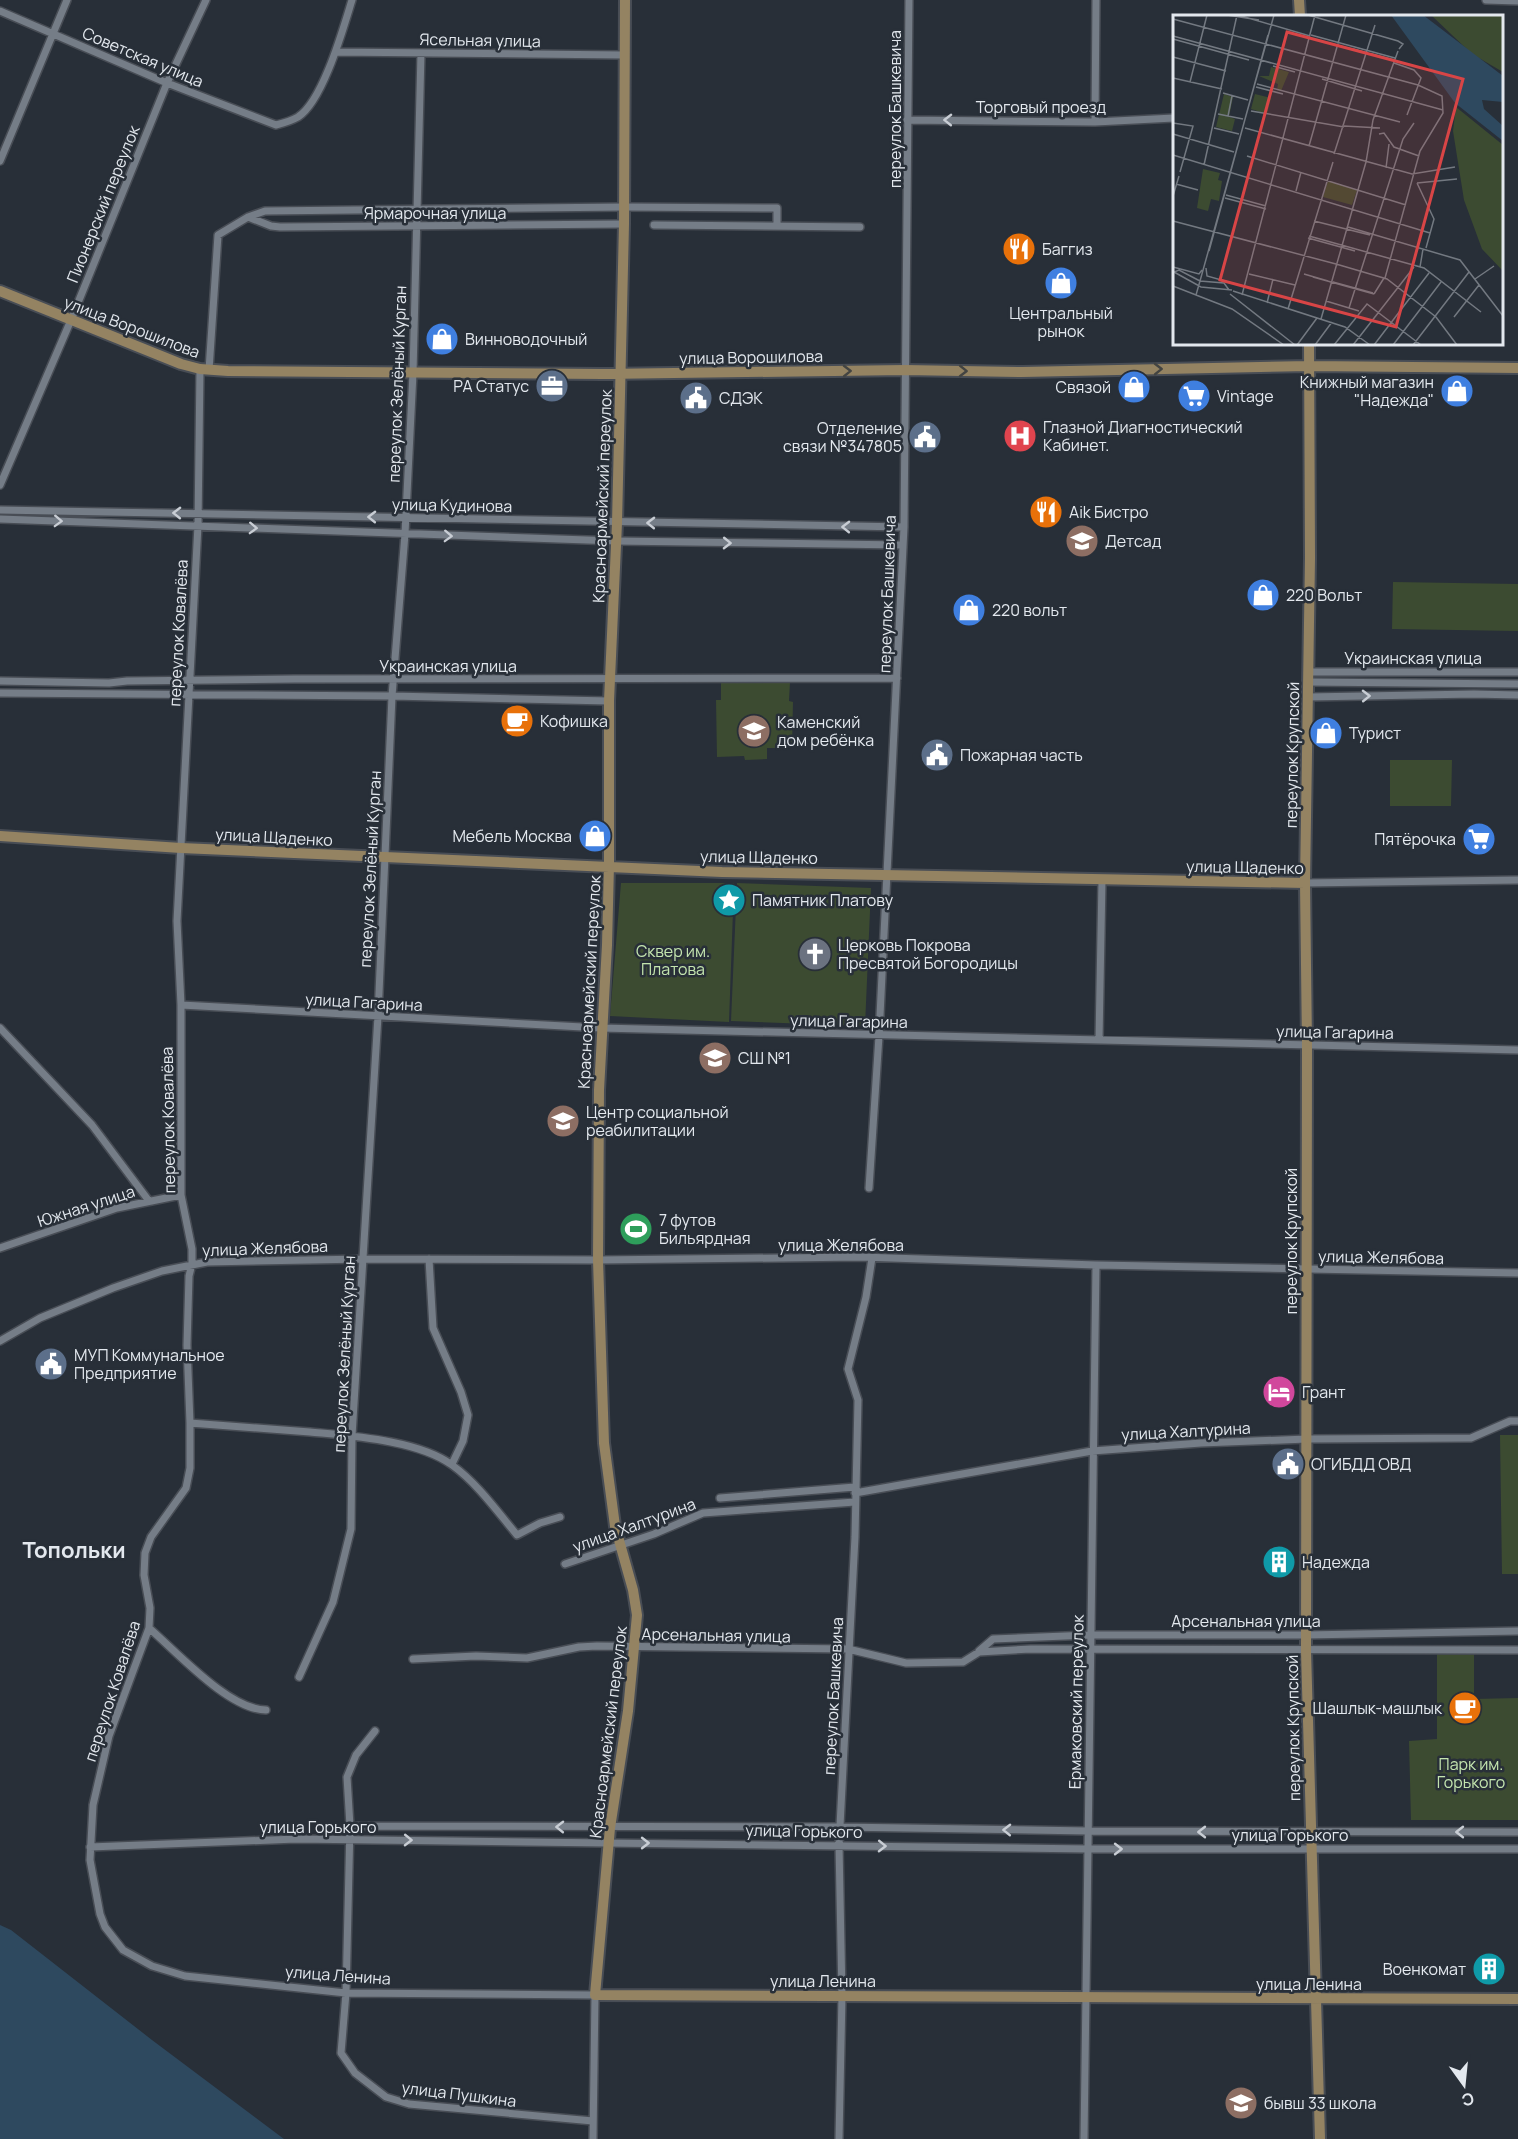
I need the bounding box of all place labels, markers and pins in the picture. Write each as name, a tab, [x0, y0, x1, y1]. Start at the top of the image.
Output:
restaurant icon: Баггиз	[1001, 231, 1037, 267]
place label: Баггиз	[1042, 238, 1093, 260]
shop icon: Центральный рынок	[1043, 265, 1079, 301]
place label: Центральный рынок	[1009, 302, 1113, 342]
shop icon: Винноводочный	[424, 321, 460, 357]
place label: Винноводочный	[465, 328, 587, 350]
office icon: РА Статус	[534, 368, 570, 404]
shop icon: Связой	[1116, 369, 1152, 405]
place label: Книжный магазин "Надежда"	[1300, 371, 1434, 411]
shop icon: Книжный магазин "Надежда"	[1439, 373, 1475, 409]
place label: РА Статус	[453, 375, 529, 397]
place label: Связой	[1055, 376, 1111, 398]
supermarket icon: Vintage	[1176, 378, 1212, 414]
public building icon: СДЭК	[678, 380, 714, 416]
place label: Vintage	[1217, 385, 1274, 407]
place label: СДЭК	[719, 387, 763, 409]
place label: Глазной Диагностический Кабинет.	[1043, 416, 1243, 456]
place label: Отделение связи №347805	[783, 417, 902, 457]
hospital icon: Глазной Диагностический Кабинет.	[1002, 418, 1038, 454]
public building icon: Отделение связи №347805	[907, 419, 943, 455]
restaurant icon: Aik Бистро	[1028, 494, 1064, 530]
place label: Aik Бистро	[1069, 501, 1148, 523]
school or university icon: Детсад	[1064, 523, 1100, 559]
place label: Детсад	[1105, 530, 1162, 552]
shop icon: 220 Вольт	[1245, 577, 1281, 613]
place label: 220 Вольт	[1286, 584, 1362, 606]
shop icon: 220 вольт	[951, 592, 987, 628]
place label: 220 вольт	[992, 599, 1067, 621]
cafe icon: Кофишка	[499, 703, 535, 739]
place label: Кофишка	[540, 710, 608, 732]
place label: Каменский дом ребёнка	[777, 711, 874, 751]
school or university icon: Каменский дом ребёнка	[736, 713, 772, 749]
shop icon: Турист	[1308, 715, 1344, 751]
place label: Турист	[1349, 722, 1401, 744]
public building icon: Пожарная часть	[919, 737, 955, 773]
place label: Пожарная часть	[960, 744, 1083, 766]
shop icon: Мебель Москва	[577, 818, 613, 854]
supermarket icon: Пятёрочка	[1461, 821, 1497, 857]
place label: Мебель Москва	[452, 825, 572, 847]
place label: Пятёрочка	[1374, 828, 1456, 850]
place icon: Памятник Платову	[711, 882, 747, 918]
place label: Памятник Платову	[752, 889, 894, 911]
place label: Церковь Покрова Пресвятой Богородицы	[838, 934, 1018, 974]
church icon: Церковь Покрова Пресвятой Богородицы	[797, 936, 833, 972]
school or university icon: СШ №1	[697, 1040, 733, 1076]
place label: СШ №1	[738, 1047, 791, 1069]
place label: Центр социальной реабилитации	[586, 1101, 729, 1141]
school or university icon: Центр социальной реабилитации	[545, 1103, 581, 1139]
place label: 7 футов Бильярдная	[659, 1209, 751, 1249]
sports icon: 7 футов Бильярдная	[618, 1211, 654, 1247]
place label: МУП Коммунальное Предприятие	[74, 1344, 225, 1384]
public building icon: МУП Коммунальное Предприятие	[33, 1346, 69, 1382]
hotel icon: Грант	[1261, 1374, 1297, 1410]
place label: Грант	[1302, 1381, 1346, 1403]
public building icon: ОГИБДД ОВД	[1270, 1446, 1306, 1482]
place label: ОГИБДД ОВД	[1311, 1453, 1412, 1475]
building icon: Надежда	[1261, 1544, 1297, 1580]
place label: Надежда	[1302, 1551, 1370, 1573]
cafe icon: Шашлык-машлык	[1447, 1690, 1483, 1726]
place label: Шашлык-машлык	[1312, 1697, 1443, 1719]
building icon: Военкомат	[1471, 1951, 1507, 1987]
place label: Военкомат	[1383, 1958, 1466, 1980]
school or university icon: бывш 33 школа	[1223, 2085, 1259, 2121]
place label: бывш 33 школа	[1264, 2092, 1376, 2114]

